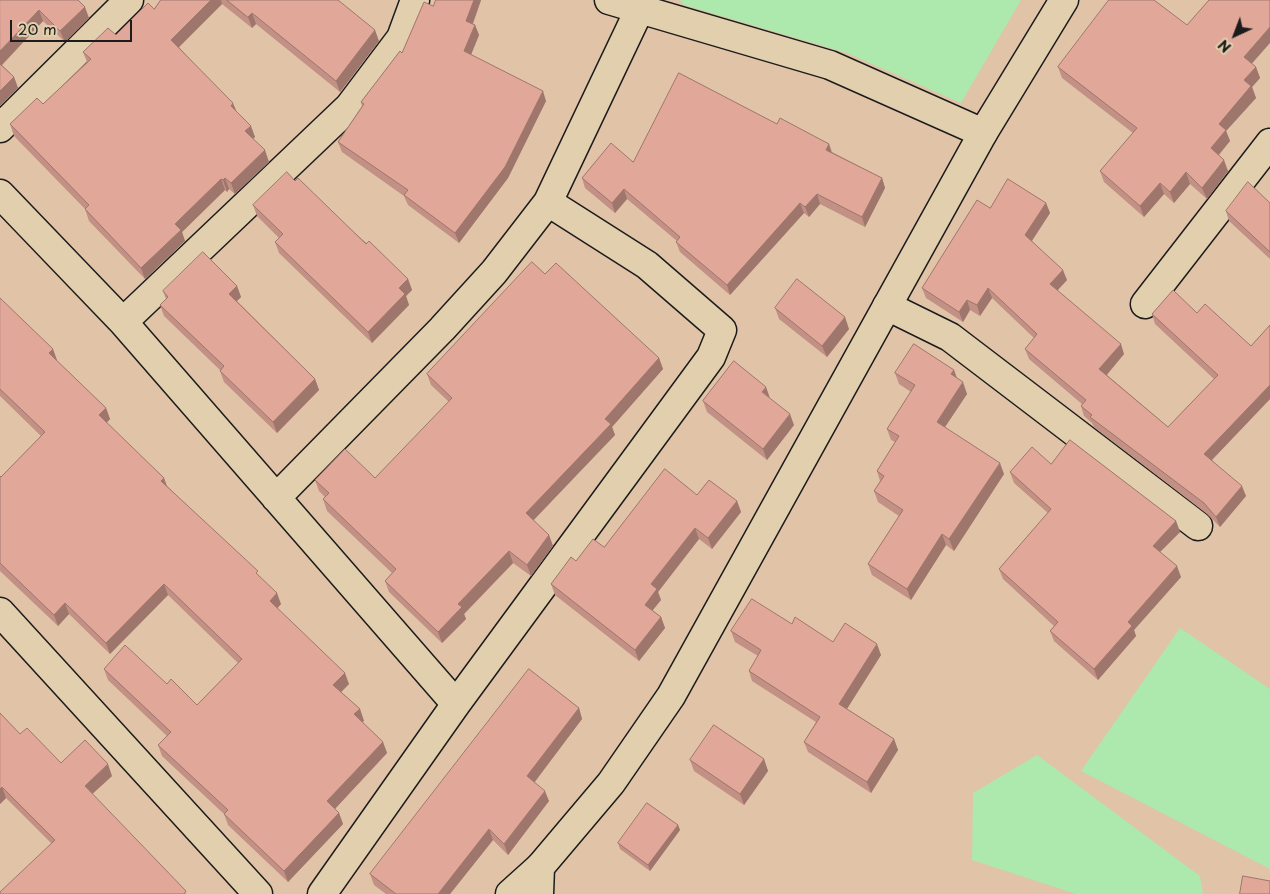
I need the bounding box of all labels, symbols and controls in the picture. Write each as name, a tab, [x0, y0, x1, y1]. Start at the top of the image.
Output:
scale bar	[12, 10, 135, 42]
north arrow	[1210, 10, 1260, 60]
text: 20 m	[18, 17, 57, 40]
text: N	[1213, 35, 1236, 58]

